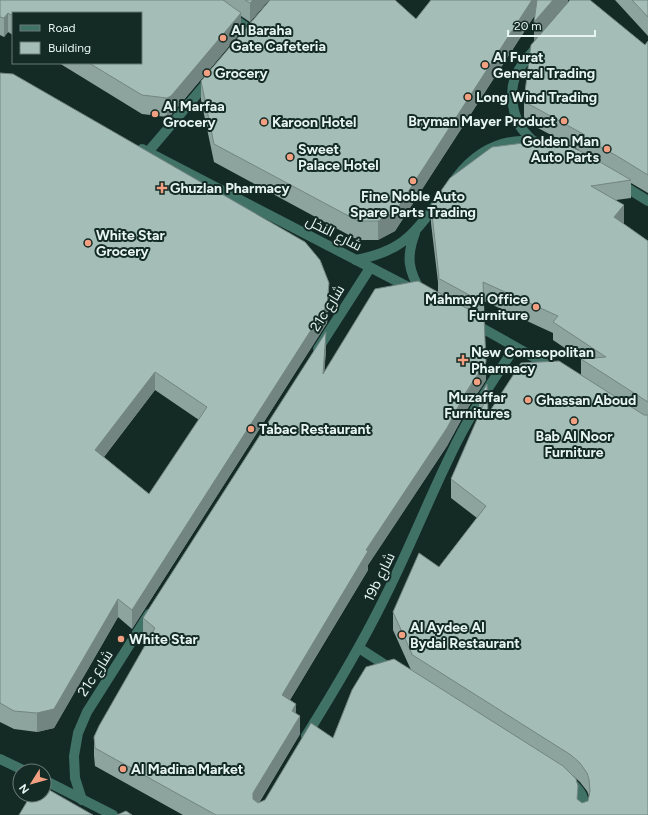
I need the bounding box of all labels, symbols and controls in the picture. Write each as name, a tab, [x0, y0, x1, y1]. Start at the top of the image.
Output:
legend	[12, 12, 142, 64]
scale bar	[508, 12, 595, 38]
text: 20 m	[514, 19, 542, 33]
text: Road	[48, 21, 76, 35]
place label: Al Baraha Gate Cafeteria	[231, 22, 326, 55]
marker: Al Baraha Gate Cafeteria	[218, 33, 228, 43]
text: Building	[48, 41, 91, 55]
place label: Al Furat General Trading	[493, 49, 595, 82]
marker: Al Furat General Trading	[480, 60, 490, 70]
place label: Grocery	[215, 65, 269, 82]
marker: Grocery	[202, 68, 212, 78]
place label: Long Wind Trading	[476, 89, 597, 106]
marker: Long Wind Trading	[463, 92, 473, 102]
place label: Al Marfaa Grocery	[163, 98, 225, 131]
marker: Al Marfaa Grocery	[150, 109, 160, 119]
place label: Bryman Mayer Product	[408, 113, 556, 130]
place label: Karoon Hotel	[272, 114, 357, 131]
marker: Bryman Mayer Product	[559, 116, 569, 126]
marker: Karoon Hotel	[259, 117, 269, 127]
place label: Golden Man Auto Parts	[522, 133, 599, 166]
place label: Sweet Palace Hotel	[298, 141, 379, 174]
marker: Golden Man Auto Parts	[602, 144, 612, 154]
marker: Sweet Palace Hotel	[285, 152, 295, 162]
marker: Fine Noble Auto Spare Parts Trading	[408, 176, 418, 186]
place label: Ghuzlan Pharmacy	[170, 180, 290, 197]
marker: Ghuzlan Pharmacy	[157, 183, 167, 193]
place label: Fine Noble Auto Spare Parts Trading	[350, 188, 476, 221]
street label: شارع النخل	[303, 212, 365, 255]
place label: White Star Grocery	[96, 227, 165, 260]
marker: White Star Grocery	[83, 238, 93, 248]
street label: 21c شارع	[306, 282, 348, 335]
place label: Mahmayi Office Furniture	[425, 291, 528, 324]
marker: Mahmayi Office Furniture	[531, 302, 541, 312]
place label: New Comsopolitan Pharmacy	[471, 344, 594, 377]
marker: New Comsopolitan Pharmacy	[458, 355, 468, 365]
marker: Muzaffar Furnitures	[472, 377, 482, 387]
place label: Muzaffar Furnitures	[444, 389, 510, 422]
place label: Ghassan Aboud	[536, 392, 636, 409]
marker: Ghassan Aboud	[523, 395, 533, 405]
marker: Bab Al Noor Furniture	[569, 416, 579, 426]
place label: Tabac Restaurant	[259, 421, 371, 438]
marker: Tabac Restaurant	[246, 424, 256, 434]
place label: Bab Al Noor Furniture	[536, 428, 613, 461]
street label: 19b شارع	[360, 550, 399, 605]
place label: Al Aydee Al Bydai Restaurant	[410, 619, 520, 652]
marker: Al Aydee Al Bydai Restaurant	[397, 630, 407, 640]
place label: White Star	[129, 631, 198, 648]
marker: White Star	[116, 634, 126, 644]
street label: 21c شارع	[74, 647, 117, 700]
place label: Al Madina Market	[131, 761, 244, 778]
north arrow	[12, 763, 52, 803]
marker: Al Madina Market	[118, 764, 128, 774]
text: N	[17, 781, 32, 796]

